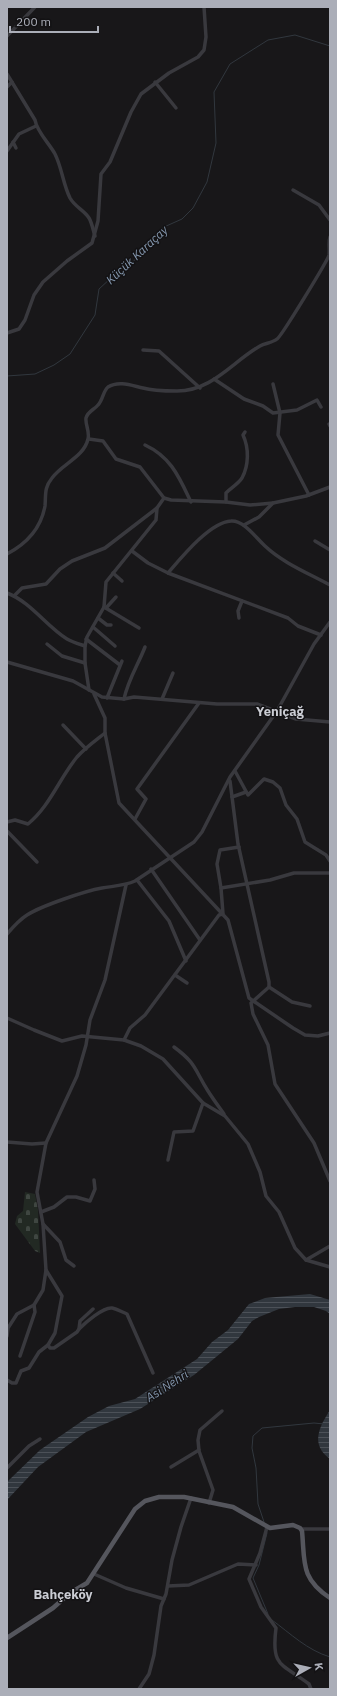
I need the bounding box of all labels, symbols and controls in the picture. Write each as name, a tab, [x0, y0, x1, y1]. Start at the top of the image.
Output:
scale bar	[10, 8, 98, 34]
text: 200 m	[16, 14, 51, 29]
water label: Küçük Karaçay	[103, 221, 172, 287]
district label: Yeniçağ	[256, 703, 305, 720]
water label: Asi Nehri	[142, 1366, 192, 1405]
district label: Bahçeköy	[33, 1586, 93, 1603]
north arrow	[289, 1648, 329, 1688]
text: K	[311, 1662, 326, 1672]

